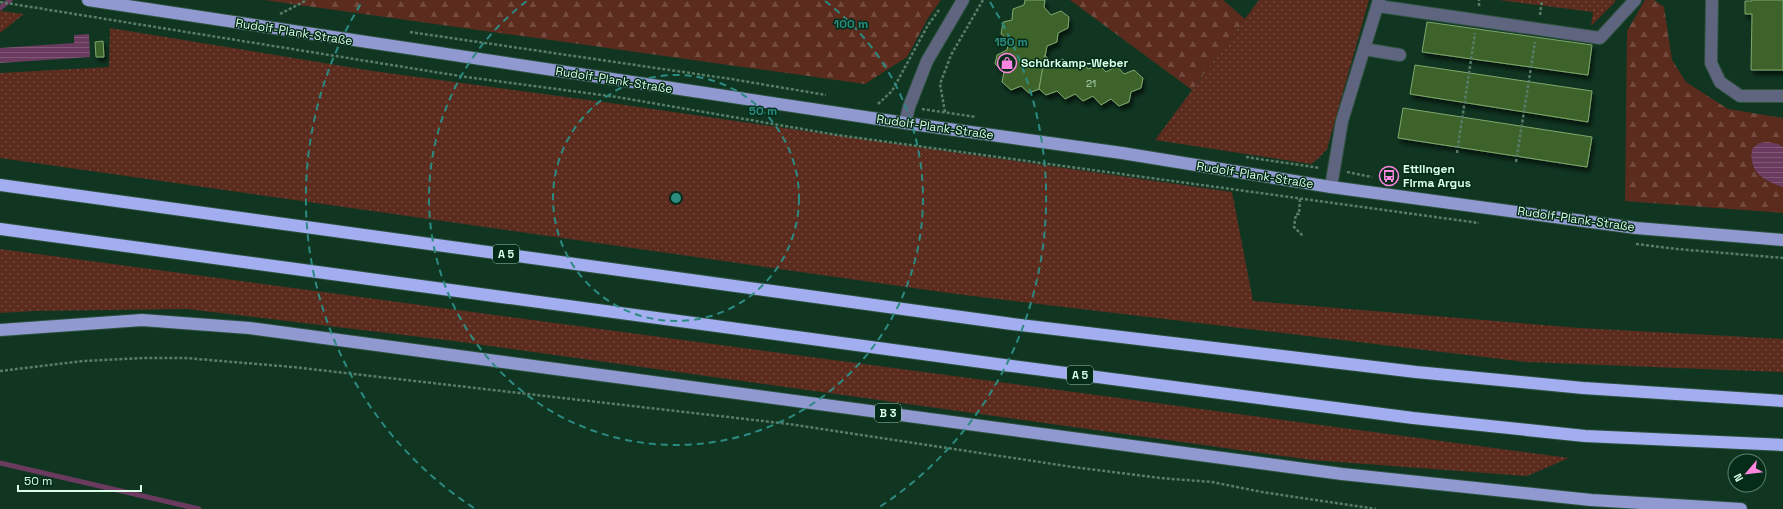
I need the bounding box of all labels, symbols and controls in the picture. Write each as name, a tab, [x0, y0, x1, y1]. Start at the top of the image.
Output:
street label: Rudolf-Plank-Straße	[234, 15, 354, 49]
text: 100 m	[834, 16, 868, 32]
text: 150 m	[994, 34, 1028, 50]
shop icon: Schürkamp-Weber	[996, 52, 1018, 74]
place label: Schürkamp-Weber	[1021, 55, 1129, 71]
street label: Rudolf-Plank-Straße	[554, 63, 674, 97]
house number: 21	[1086, 77, 1096, 90]
text: 50 m	[749, 103, 777, 119]
street label: Rudolf-Plank-Straße	[875, 111, 995, 143]
street label: Rudolf-Plank-Straße	[1195, 158, 1315, 192]
place label: Ettlingen Firma Argus	[1403, 161, 1471, 191]
bus stop icon: Ettlingen Firma Argus	[1378, 165, 1400, 187]
centre of rings	[669, 191, 683, 205]
street label: Rudolf-Plank-Straße	[1516, 203, 1636, 235]
road number: A 5	[493, 245, 519, 263]
road number: A 5	[1067, 366, 1093, 384]
road number: B 3	[875, 404, 901, 422]
north arrow	[1727, 453, 1767, 493]
scale bar	[18, 467, 141, 493]
text: N	[1730, 471, 1746, 484]
text: 50 m	[24, 473, 52, 489]

